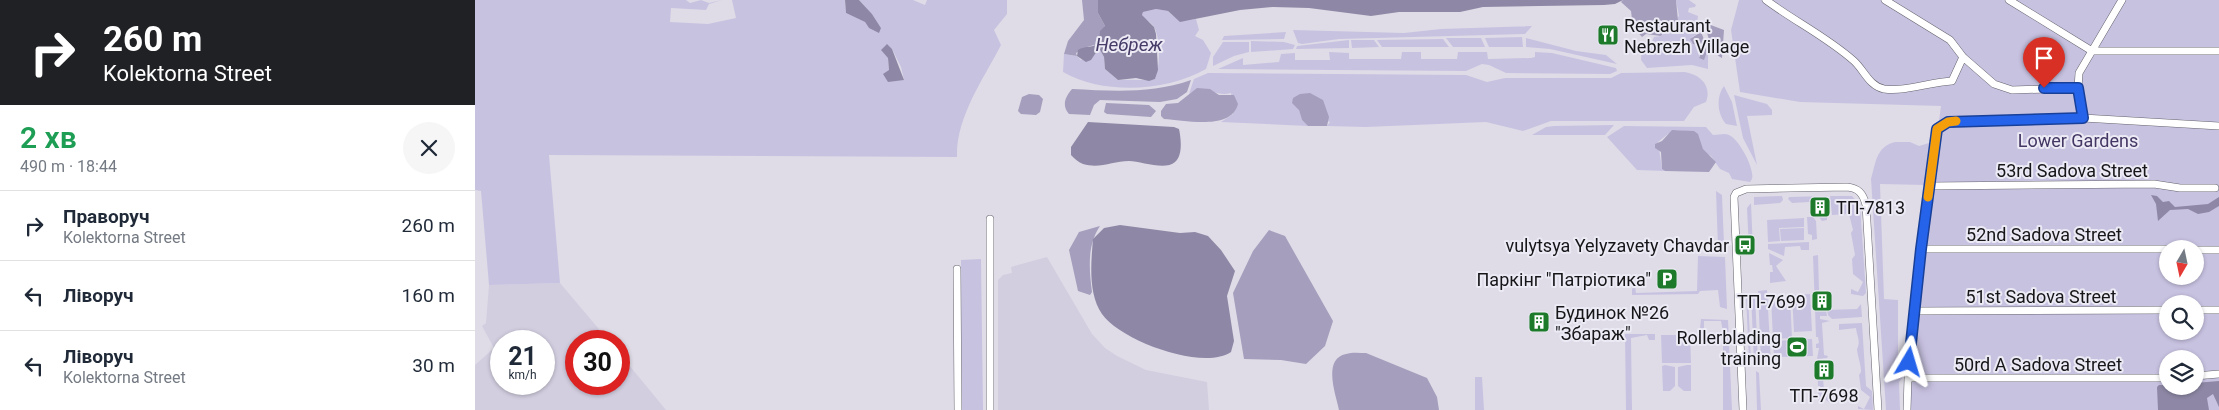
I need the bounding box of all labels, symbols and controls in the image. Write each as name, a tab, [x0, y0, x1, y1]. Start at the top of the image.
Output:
place label: Restaurant Nebrezh Village	[1624, 15, 1749, 57]
text: 260 m	[103, 19, 202, 60]
icon: right	[20, 20, 85, 85]
restaurant icon: Restaurant Nebrezh Village	[1596, 23, 1620, 47]
water label: Небреж	[1095, 33, 1163, 56]
pin	[2023, 37, 2065, 88]
icon: arrive	[2030, 44, 2058, 72]
text: Kolektorna Street	[103, 61, 272, 86]
text: 2 хв	[20, 120, 77, 155]
button: close	[403, 122, 455, 174]
park label: Lower Gardens	[2018, 130, 2138, 151]
text: 490 m · 18:44	[20, 157, 117, 176]
street label: 53rd Sadova Street	[1996, 160, 2148, 181]
building icon: ТП-7813	[1808, 195, 1832, 219]
place label: ТП-7813	[1836, 197, 1905, 218]
text: Праворуч	[63, 205, 149, 228]
icon: right	[20, 212, 48, 240]
text: 260 m	[402, 214, 455, 237]
street label: 52nd Sadova Street	[1966, 224, 2122, 245]
text: Kolektorna Street	[63, 228, 186, 247]
bus stop icon: vulytsya Yelyzavety Chavdar	[1733, 233, 1757, 257]
place label: vulytsya Yelyzavety Chavdar	[1505, 235, 1729, 256]
north arrow	[2159, 240, 2204, 285]
map controls	[2159, 240, 2204, 395]
parking icon: Паркінг "Патріотика"	[1655, 267, 1679, 291]
place label: Паркінг "Патріотика"	[1477, 269, 1651, 290]
icon: left	[20, 282, 48, 310]
text: Ліворуч	[63, 284, 134, 307]
text: 160 m	[402, 284, 455, 307]
street label: 51st Sadova Street	[1966, 286, 2117, 307]
building icon: ТП-7699	[1810, 289, 1834, 313]
place label: ТП-7699	[1737, 291, 1806, 312]
button: search	[2159, 295, 2204, 340]
place label: Будинок №26 "Збараж"	[1555, 302, 1669, 344]
building icon: Будинок №26 "Збараж"	[1527, 310, 1551, 334]
place label: Rollerblading training	[1676, 327, 1781, 369]
speed limit sign: 30	[565, 330, 630, 395]
sports icon: Rollerblading training	[1785, 335, 1809, 359]
position arrow	[1882, 335, 1934, 387]
text: 21	[508, 342, 537, 371]
text: Ліворуч	[63, 345, 134, 368]
button: layers	[2159, 350, 2204, 395]
icon: left	[20, 352, 48, 380]
text: 30 m	[412, 354, 455, 377]
street label: 50rd A Sadova Street	[1954, 354, 2122, 375]
building icon: ТП-7698	[1812, 358, 1836, 382]
text: Kolektorna Street	[63, 368, 186, 387]
text: km/h	[508, 368, 537, 382]
place label: ТП-7698	[1789, 385, 1859, 406]

